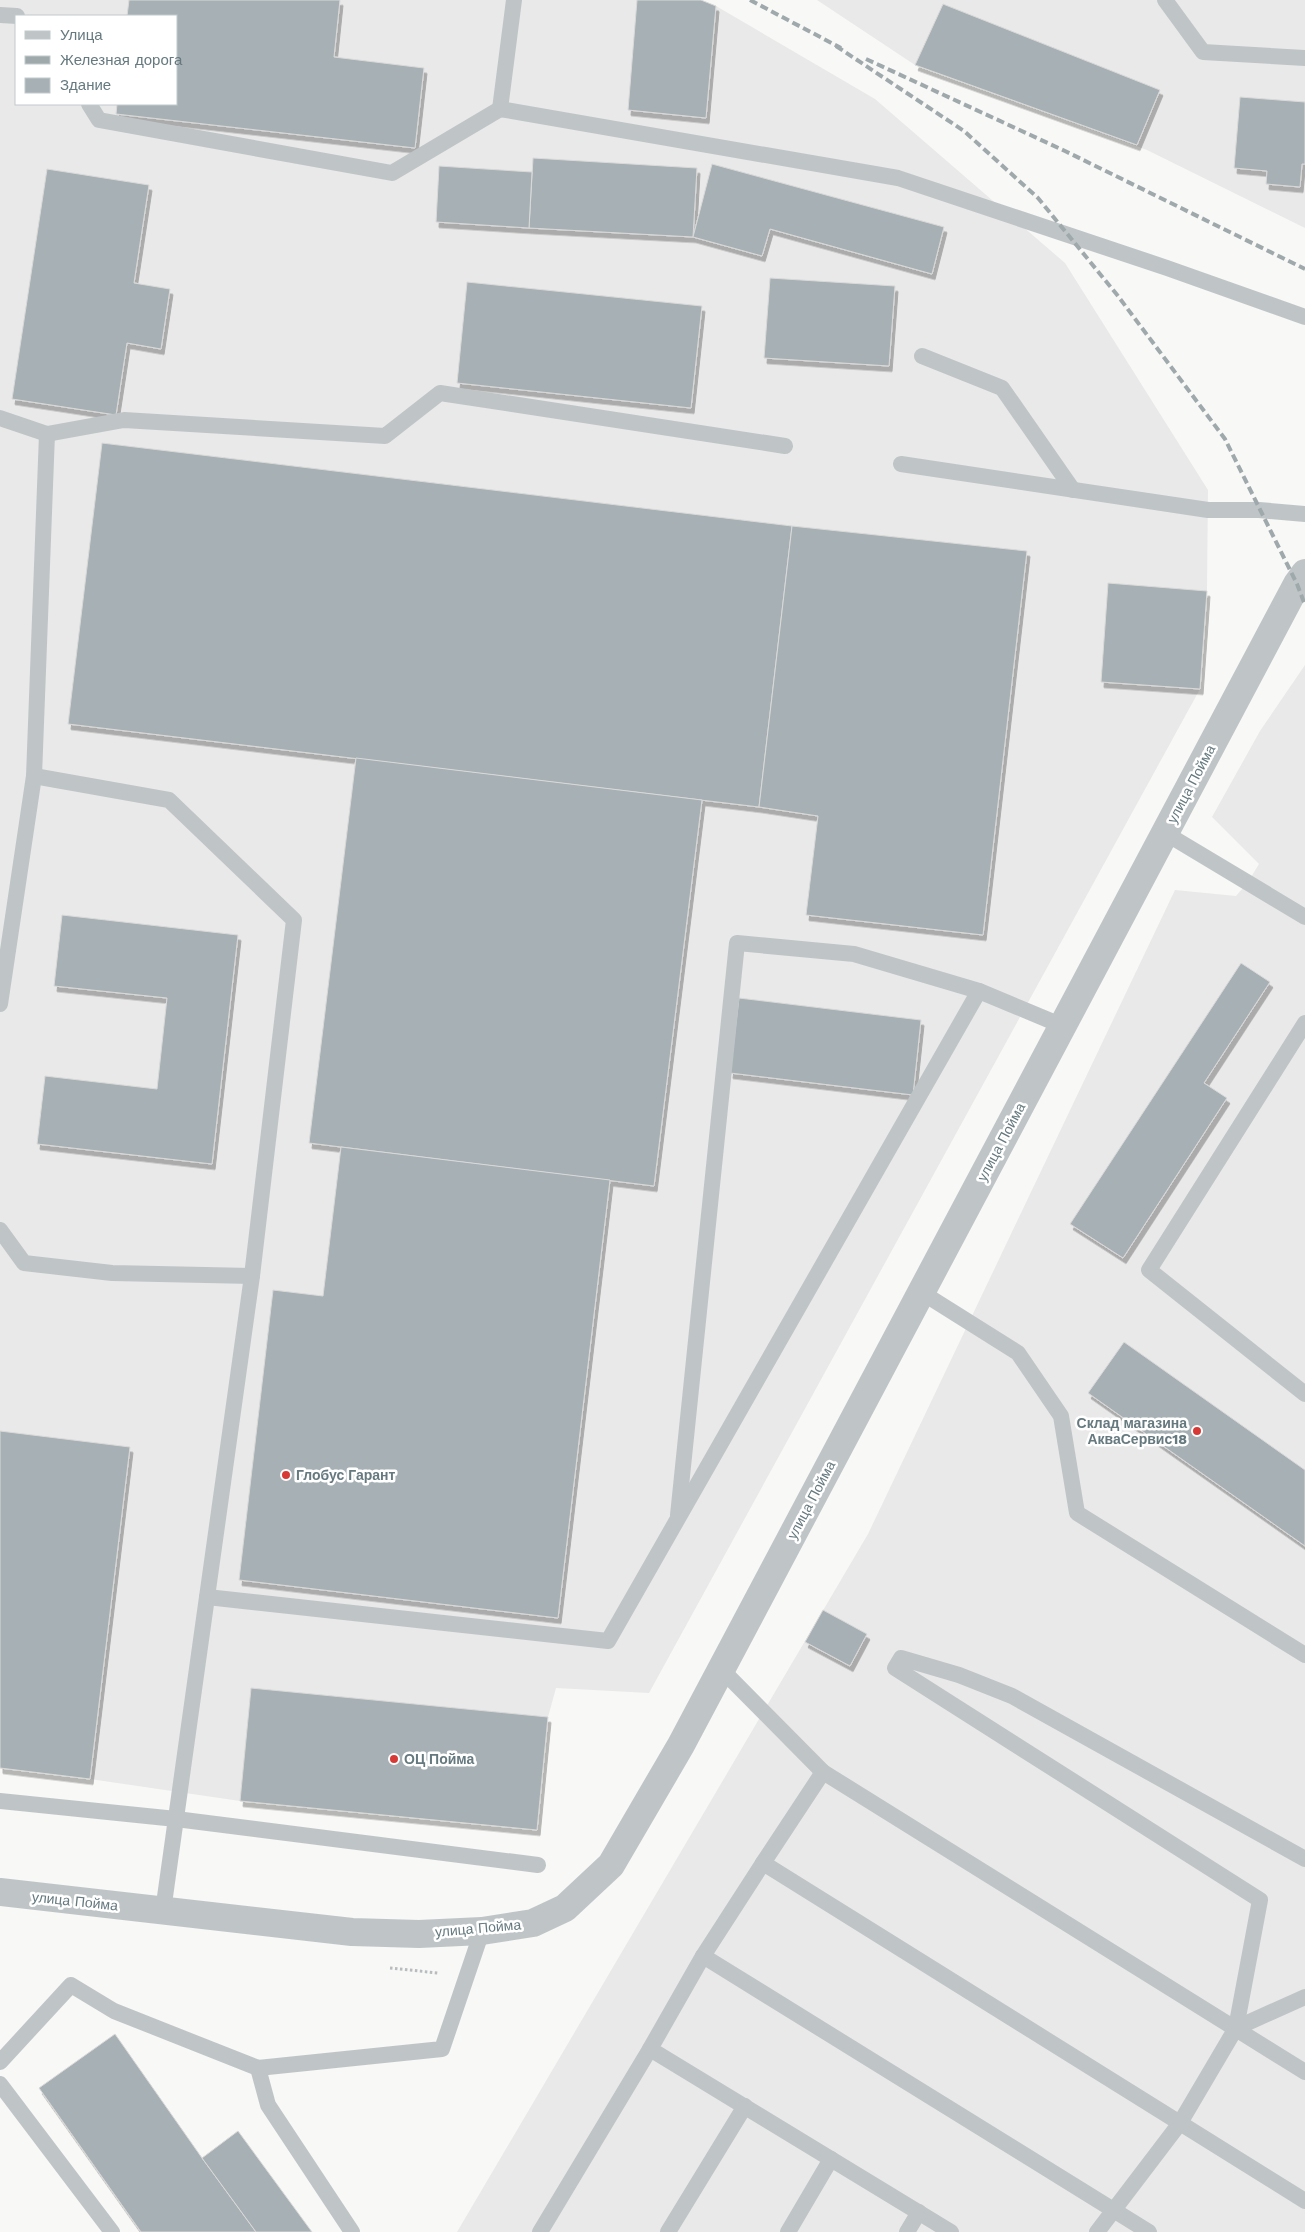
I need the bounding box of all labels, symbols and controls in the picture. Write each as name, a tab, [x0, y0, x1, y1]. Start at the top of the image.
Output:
legend	[15, 15, 178, 105]
text: Улица	[60, 26, 103, 44]
text: Железная дорога	[60, 51, 183, 69]
text: Здание	[60, 76, 111, 94]
street label: улица Пойма	[1164, 742, 1218, 826]
street label: улица Пойма	[974, 1100, 1028, 1184]
place label: Склад магазина АкваСервис18	[1077, 1415, 1187, 1447]
marker: Склад магазина АкваСервис18	[1191, 1425, 1203, 1437]
street label: улица Пойма	[784, 1458, 838, 1542]
place label: Глобус Гарант	[296, 1467, 396, 1483]
marker: Глобус Гарант	[280, 1469, 292, 1481]
place label: ОЦ Пойма	[404, 1751, 475, 1767]
marker: ОЦ Пойма	[388, 1753, 400, 1765]
street label: улица Пойма	[31, 1889, 119, 1913]
street label: улица Пойма	[434, 1916, 522, 1940]

